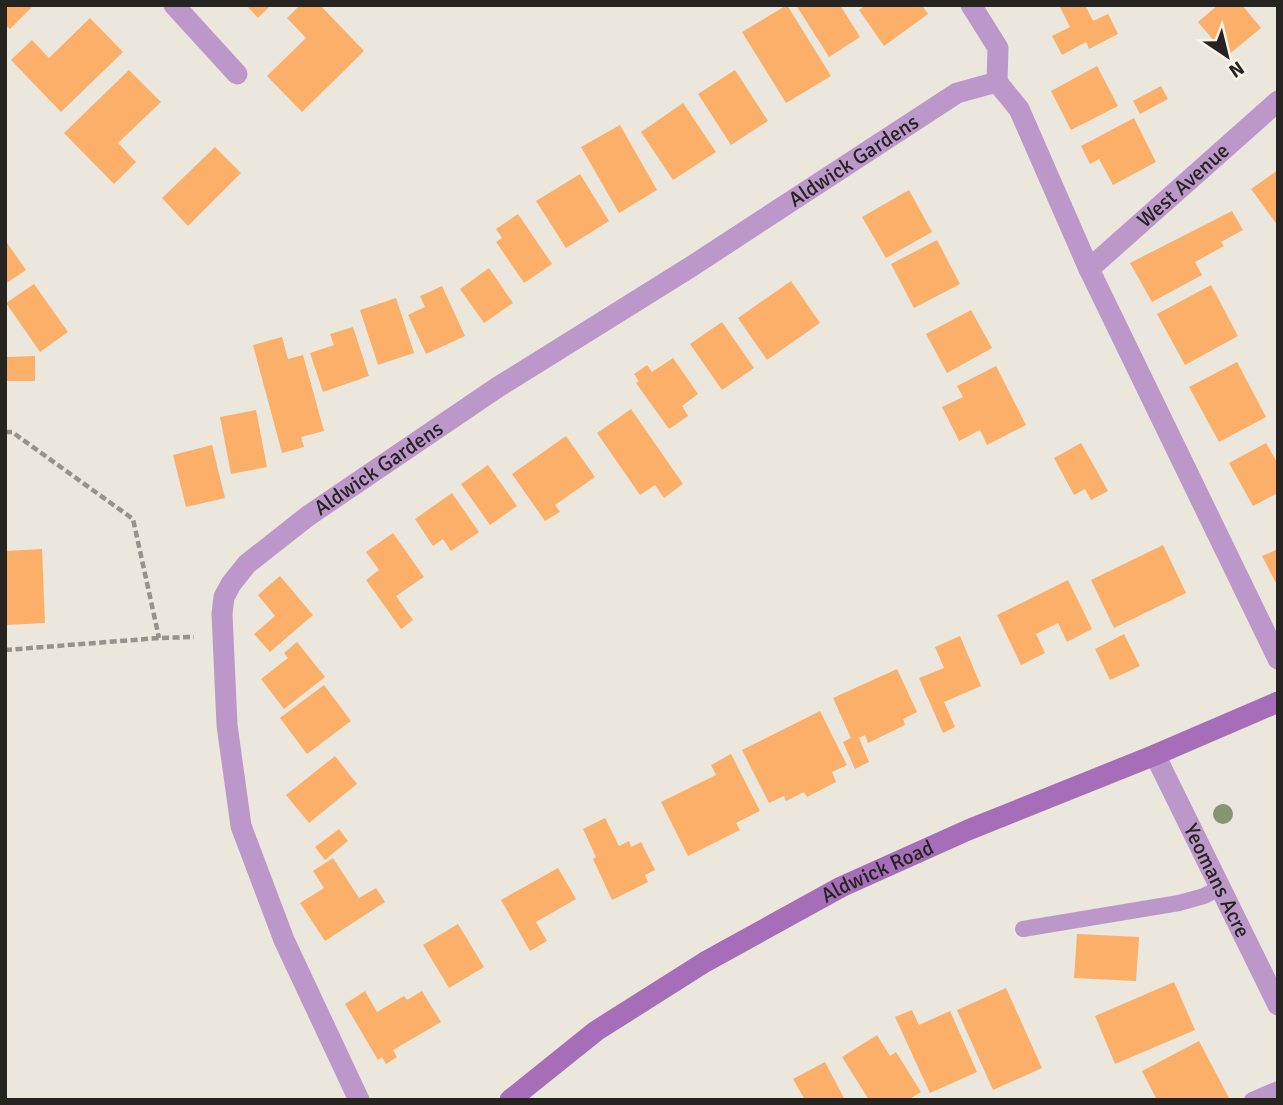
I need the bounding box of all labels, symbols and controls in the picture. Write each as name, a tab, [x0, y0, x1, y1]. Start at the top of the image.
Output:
north arrow	[1192, 21, 1262, 91]
text: N	[1224, 55, 1248, 83]
street label: Aldwick Gardens	[784, 109, 924, 212]
street label: West Avenue	[1132, 138, 1235, 233]
street label: Aldwick Gardens	[309, 415, 448, 521]
street label: Yeomans Acre	[1178, 819, 1256, 942]
street label: Aldwick Road	[816, 834, 938, 909]

